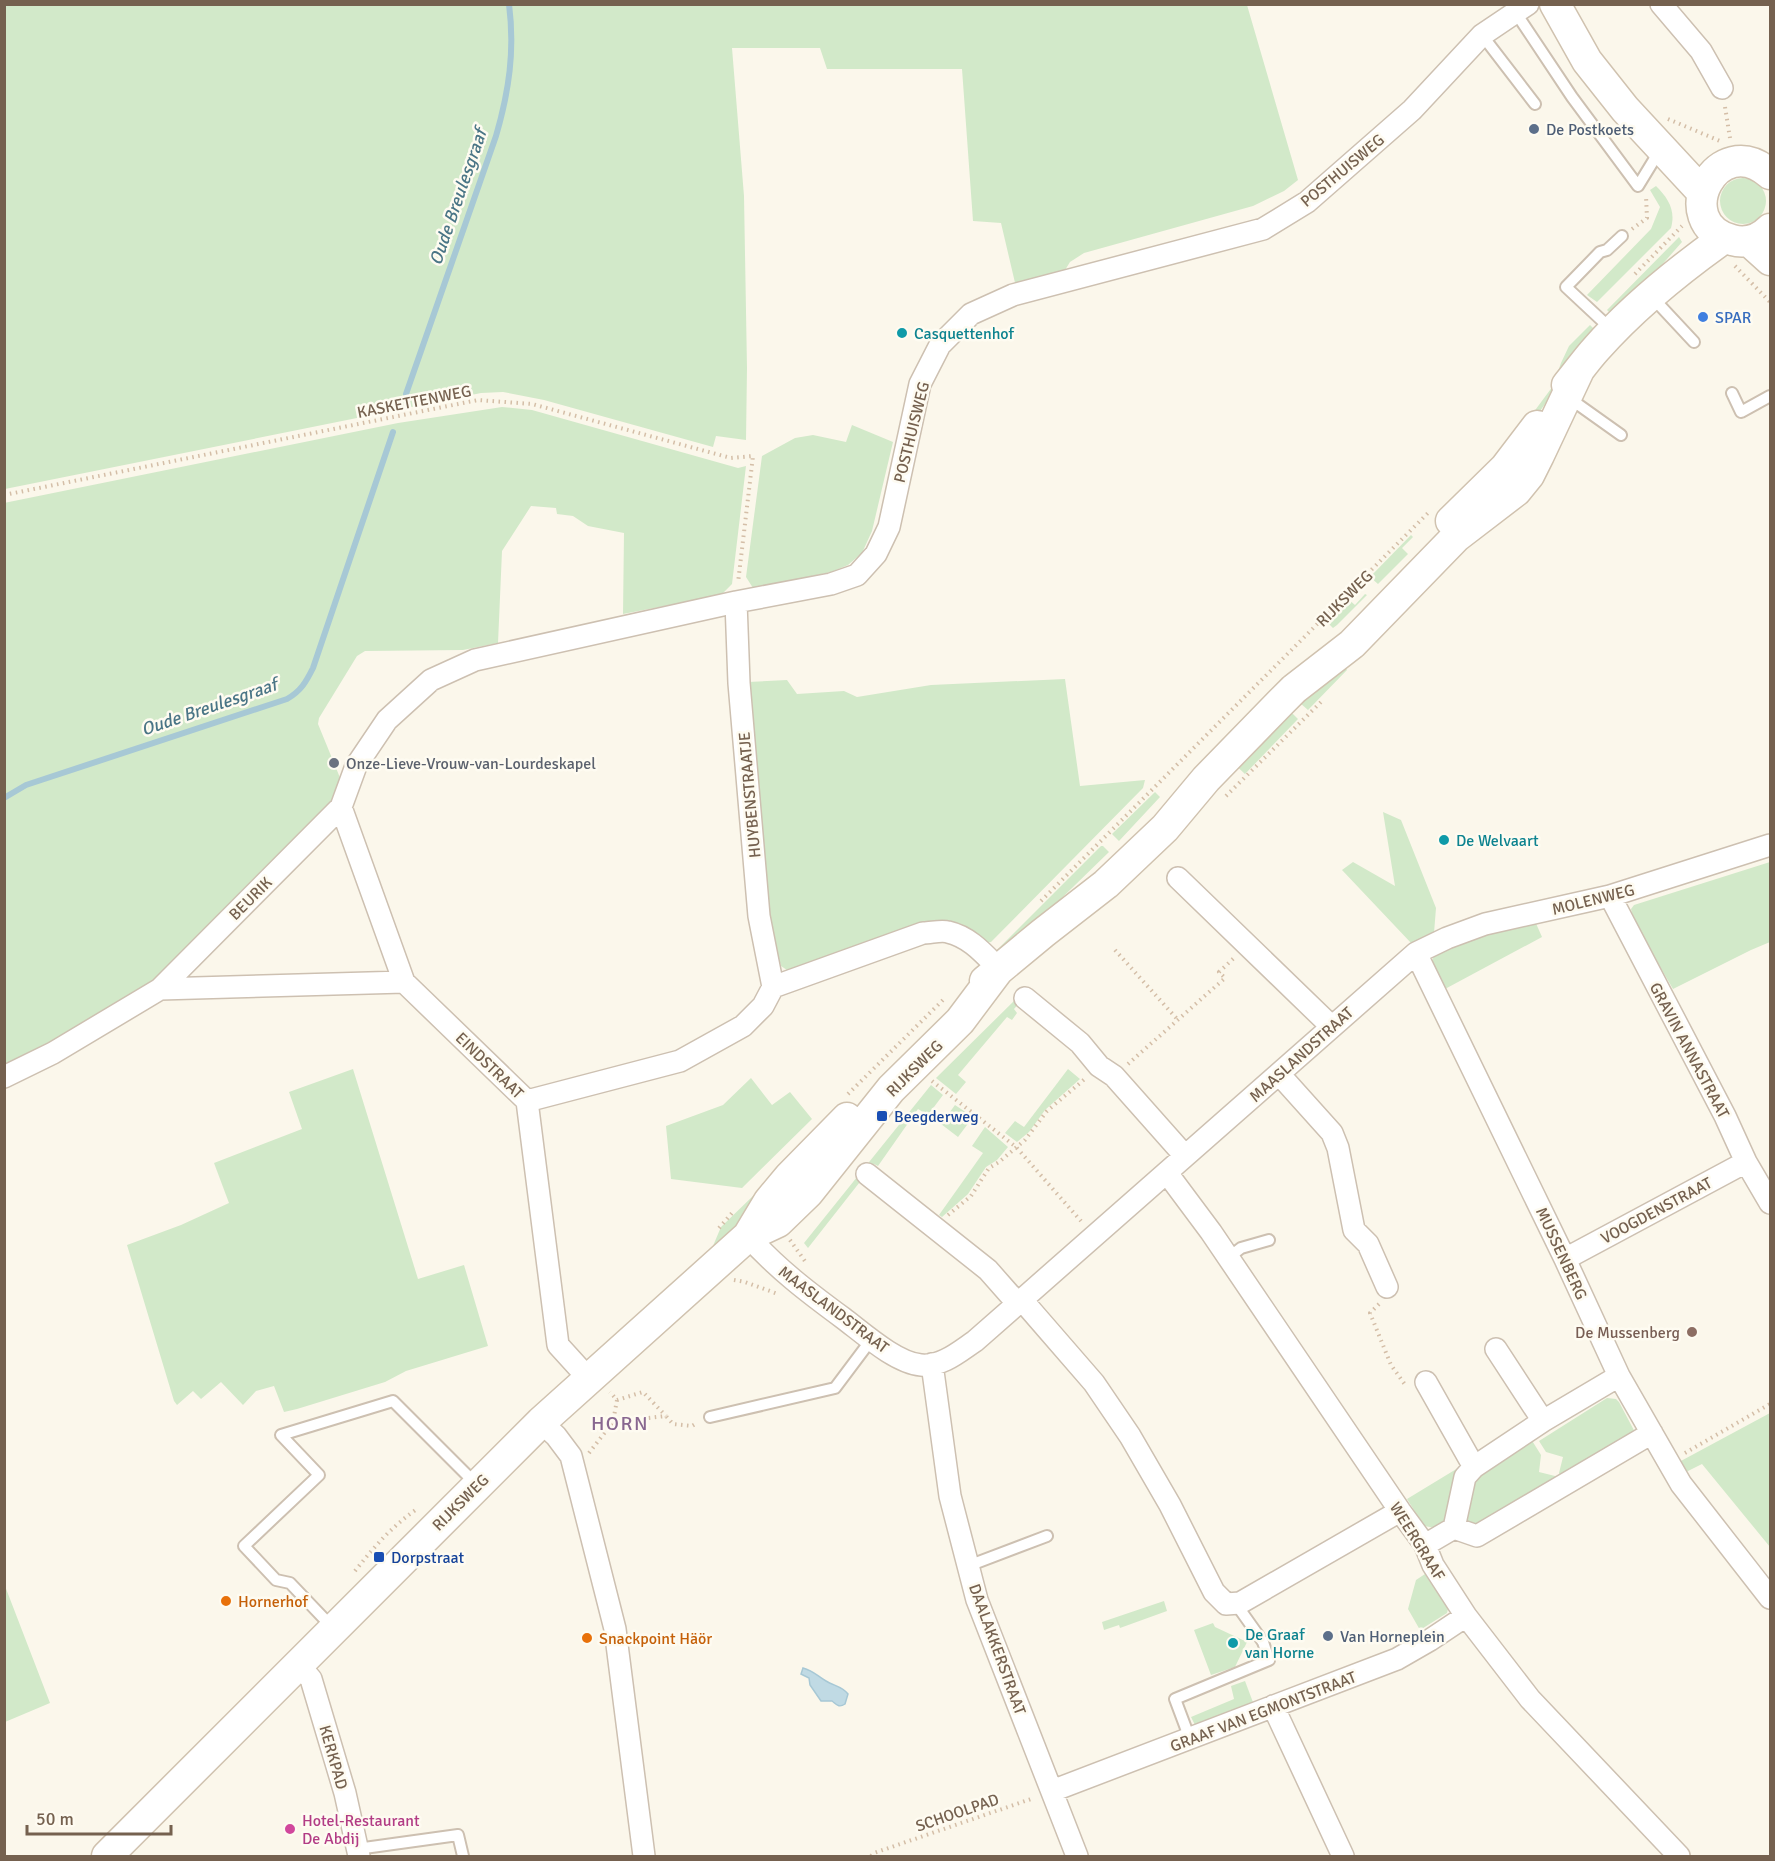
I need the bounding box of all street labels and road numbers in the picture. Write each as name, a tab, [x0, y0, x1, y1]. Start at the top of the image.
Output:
street label: POSTHUISWEG	[1297, 130, 1389, 212]
street label: POSTHUISWEG	[890, 380, 934, 485]
street label: KASKETTENWEG	[355, 381, 473, 423]
street label: RIJKSWEG	[1312, 566, 1377, 631]
street label: HUYBENSTRAATJE	[735, 731, 765, 859]
street label: BEURIK	[225, 872, 277, 925]
street label: MOLENWEG	[1550, 880, 1637, 920]
street label: GRAVIN ANNASTRAAT	[1645, 979, 1733, 1122]
street label: MAASLANDSTRAAT	[1246, 1003, 1358, 1107]
street label: EINDSTRAAT	[451, 1028, 528, 1103]
street label: RIJKSWEG	[882, 1036, 947, 1101]
street label: VOOGDENSTRAAT	[1597, 1173, 1716, 1249]
street label: MUSSENBERG	[1531, 1204, 1591, 1303]
street label: MAASLANDSTRAAT	[774, 1262, 893, 1358]
street label: RIJKSWEG	[428, 1470, 493, 1535]
street label: WEERGRAAF	[1385, 1499, 1449, 1585]
street label: DAALAKKERSTRAAT	[964, 1581, 1030, 1718]
street label: GRAAF VAN EGMONTSTRAAT	[1167, 1667, 1359, 1757]
street label: KERKPAD	[314, 1723, 352, 1792]
street label: SCHOOLPAD	[913, 1789, 1002, 1837]

